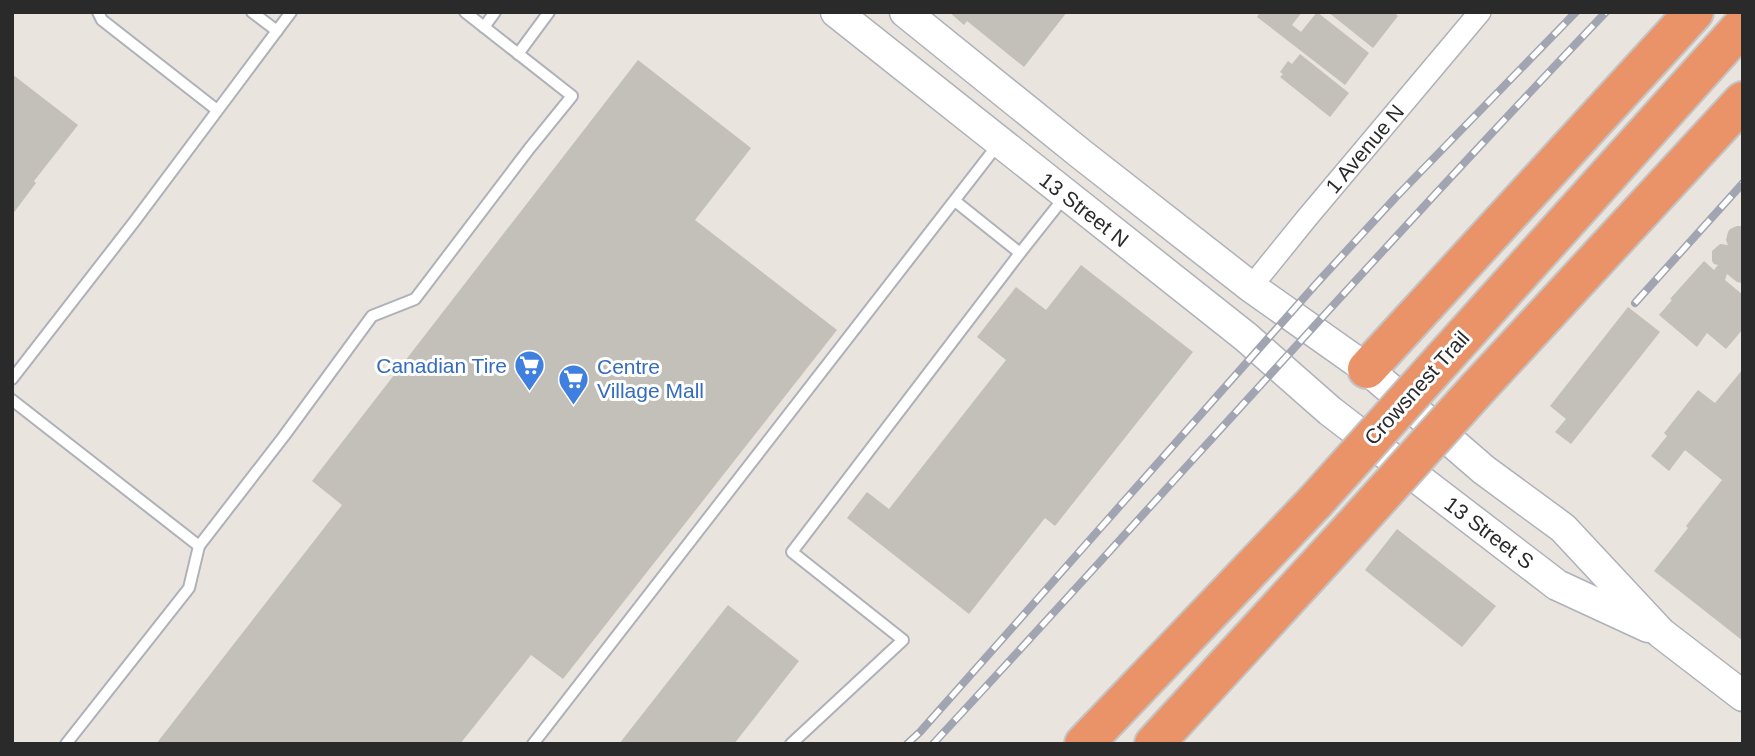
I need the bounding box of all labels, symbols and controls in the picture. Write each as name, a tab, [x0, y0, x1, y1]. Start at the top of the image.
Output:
street label: 1 Avenue N	[1321, 100, 1408, 198]
street label: 13 Street N	[1035, 168, 1133, 251]
street label: Crowsnest Trail	[1360, 326, 1474, 449]
supermarket icon: Canadian Tire	[513, 349, 547, 393]
place label: Canadian Tire	[376, 354, 507, 377]
place label: Centre Village Mall	[597, 355, 704, 402]
supermarket icon: Centre Village Mall	[557, 362, 591, 406]
street label: 13 Street S	[1440, 492, 1538, 573]

